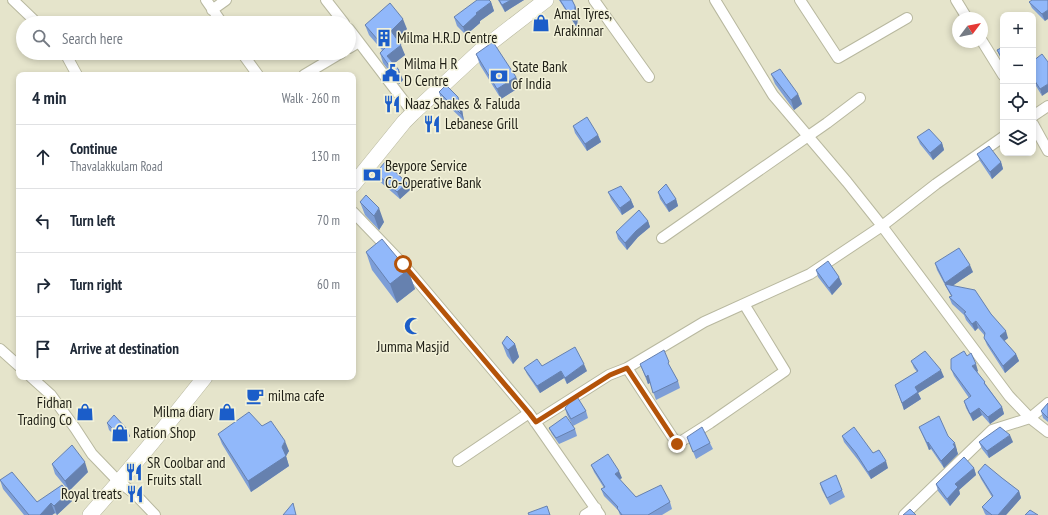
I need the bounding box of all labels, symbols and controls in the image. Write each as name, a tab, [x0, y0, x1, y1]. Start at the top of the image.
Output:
place label: Amal Tyres, Arakinnar	[554, 4, 612, 40]
north arrow	[952, 12, 988, 48]
map controls	[1000, 12, 1036, 156]
button: +	[1000, 12, 1036, 48]
shop icon: Amal Tyres, Arakinnar	[531, 13, 551, 33]
search box	[16, 16, 356, 60]
icon: search	[30, 27, 52, 49]
building icon: Milma H.R.D Centre	[374, 28, 394, 48]
place label: Milma H.R.D Centre	[397, 28, 498, 47]
text: Search here	[62, 29, 123, 48]
button: −	[1000, 48, 1036, 84]
place label: Milma H R D Centre	[404, 54, 458, 90]
place label: State Bank of India	[512, 57, 568, 93]
public building icon: Milma H R D Centre	[381, 63, 401, 83]
bank icon: State Bank of India	[489, 66, 509, 86]
button: locate	[1000, 84, 1036, 120]
text: 4 min	[32, 87, 66, 109]
text: Walk · 260 m	[282, 90, 340, 107]
restaurant icon: Naaz Shakes & Faluda	[382, 94, 402, 114]
place label: Naaz Shakes & Faluda	[405, 94, 520, 113]
restaurant icon: Lebanese Grill	[422, 114, 442, 134]
place label: Lebanese Grill	[445, 114, 519, 133]
button: layers	[1000, 120, 1036, 156]
text: Continue	[70, 139, 117, 158]
icon: ahead	[32, 146, 54, 168]
text: 130 m	[311, 148, 340, 165]
place label: Beypore Service Co-Operative Bank	[385, 156, 482, 192]
text: Thavalakkulam Road	[70, 158, 163, 175]
bank icon: Beypore Service Co-Operative Bank	[362, 165, 382, 185]
icon: left	[32, 210, 54, 232]
text: Turn left	[70, 211, 115, 230]
text: 70 m	[317, 212, 340, 229]
route start	[394, 255, 412, 273]
icon: right	[32, 274, 54, 296]
text: Turn right	[70, 275, 122, 294]
text: 60 m	[317, 276, 340, 293]
mosque icon: Jumma Masjid	[403, 316, 423, 336]
place label: Jumma Masjid	[376, 337, 449, 356]
icon: arrive	[32, 338, 54, 360]
text: Arrive at destination	[70, 339, 179, 358]
cafe icon: milma cafe	[245, 386, 265, 406]
place label: milma cafe	[268, 386, 325, 405]
place label: Fidhan Trading Co	[18, 393, 72, 429]
shop icon: Fidhan Trading Co	[75, 402, 95, 422]
place label: Milma diary	[153, 402, 214, 421]
shop icon: Milma diary	[217, 402, 237, 422]
shop icon: Ration Shop	[110, 423, 130, 443]
place label: Ration Shop	[133, 423, 196, 442]
route end	[668, 435, 686, 453]
place label: SR Coolbar and Fruits stall	[147, 453, 226, 489]
restaurant icon: SR Coolbar and Fruits stall	[124, 462, 144, 482]
place label: Royal treats	[61, 484, 122, 503]
restaurant icon: Royal treats	[125, 484, 145, 504]

